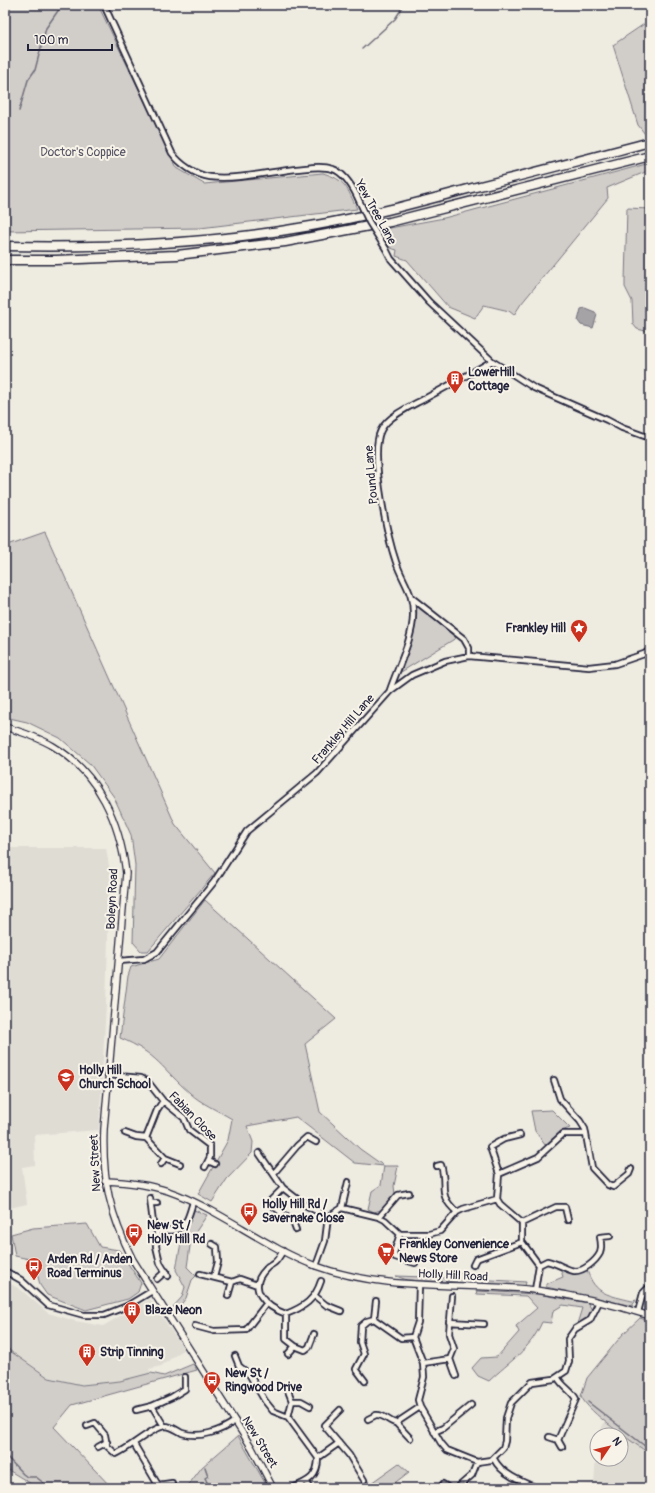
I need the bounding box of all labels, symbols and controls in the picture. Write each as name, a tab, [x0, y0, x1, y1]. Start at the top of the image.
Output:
scale bar	[28, 26, 112, 52]
text: 100 m	[34, 33, 69, 48]
park label: Doctor's Coppice	[40, 145, 126, 160]
street label: Yew Tree Lane	[351, 176, 400, 247]
place label: LowerHill Cottage	[468, 365, 515, 394]
building icon: LowerHill Cottage	[445, 369, 465, 394]
street label: Pound Lane	[361, 445, 382, 505]
place icon: Frankley Hill	[569, 618, 589, 643]
place label: Frankley Hill	[506, 621, 566, 636]
street label: Frankley Hill Lane	[309, 691, 378, 767]
street label: Boleyn Road	[103, 868, 122, 930]
place label: Holly Hill Church School	[79, 1063, 151, 1092]
school or university icon: Holly Hill Church School	[56, 1067, 76, 1092]
street label: Fabian Close	[165, 1089, 220, 1144]
street label: New Street	[87, 1134, 104, 1192]
place label: Holly Hill Rd / Savernake Close	[262, 1197, 345, 1226]
bus stop icon: Holly Hill Rd / Savernake Close	[239, 1201, 259, 1226]
place label: New St / Holly Hill Rd	[147, 1218, 205, 1247]
bus stop icon: New St / Holly Hill Rd	[124, 1222, 144, 1247]
place label: Frankley Convenience News Store	[399, 1237, 510, 1266]
supermarket icon: Frankley Convenience News Store	[376, 1241, 396, 1266]
place label: Arden Rd / Arden Road Terminus	[47, 1252, 133, 1281]
bus stop icon: Arden Rd / Arden Road Terminus	[24, 1256, 44, 1281]
street label: Holly Hill Road	[417, 1266, 489, 1285]
building icon: Blaze Neon	[122, 1300, 142, 1325]
place label: Blaze Neon	[145, 1303, 202, 1318]
building icon: Strip Tinning	[77, 1342, 97, 1367]
place label: Strip Tinning	[100, 1345, 164, 1360]
place label: New St / Ringwood Drive	[225, 1366, 303, 1395]
bus stop icon: New St / Ringwood Drive	[202, 1370, 222, 1395]
street label: New Street	[238, 1414, 281, 1471]
north arrow	[589, 1427, 629, 1467]
text: N	[609, 1435, 625, 1449]

